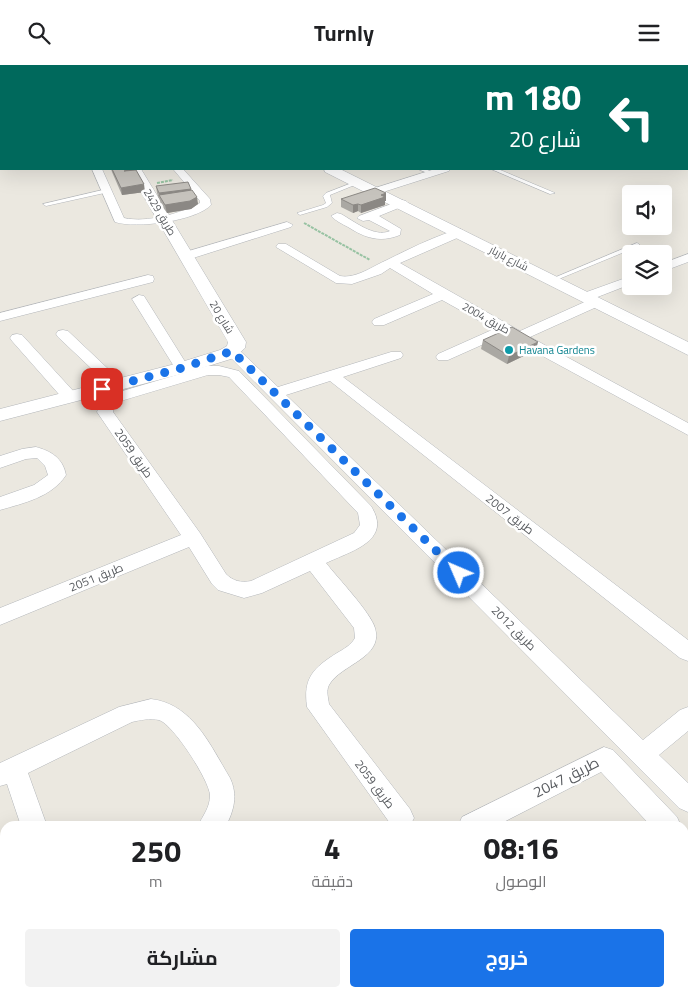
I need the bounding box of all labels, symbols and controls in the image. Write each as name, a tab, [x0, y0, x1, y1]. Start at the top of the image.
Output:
text: Turnly	[314, 16, 374, 50]
icon: search	[25, 19, 53, 47]
icon: menu	[635, 19, 663, 47]
text: 180 m	[485, 70, 581, 124]
icon: left	[599, 85, 664, 150]
text: شارع 20	[509, 122, 581, 156]
map controls	[622, 185, 672, 295]
button: sound	[622, 185, 672, 235]
street label: طريق 2429	[140, 186, 180, 238]
street label: شارع باربار	[486, 241, 531, 275]
button: layers	[622, 245, 672, 295]
street label: شارع 20	[206, 297, 238, 337]
street label: طريق 2004	[459, 298, 513, 338]
place label: Havana Gardens	[519, 342, 595, 358]
marker: Havana Gardens	[503, 344, 515, 356]
pin	[81, 368, 123, 410]
icon: arrive	[88, 375, 116, 403]
street label: طريق 2059	[110, 424, 158, 482]
street label: طريق 2007	[482, 489, 538, 539]
position arrow	[432, 546, 484, 598]
street label: طريق 2051	[66, 557, 126, 596]
street label: طريق 2012	[487, 601, 541, 655]
street label: طريق 2047	[529, 751, 603, 803]
street label: طريق 2059	[350, 756, 400, 813]
text: 4	[324, 825, 341, 871]
text: 08:16	[484, 825, 558, 871]
text: 250	[131, 828, 181, 874]
text: m	[149, 869, 162, 893]
text: دقيقة	[311, 869, 353, 893]
text: الوصول	[496, 869, 547, 893]
button: مشاركة	[25, 929, 340, 987]
button: خروج	[350, 929, 664, 987]

